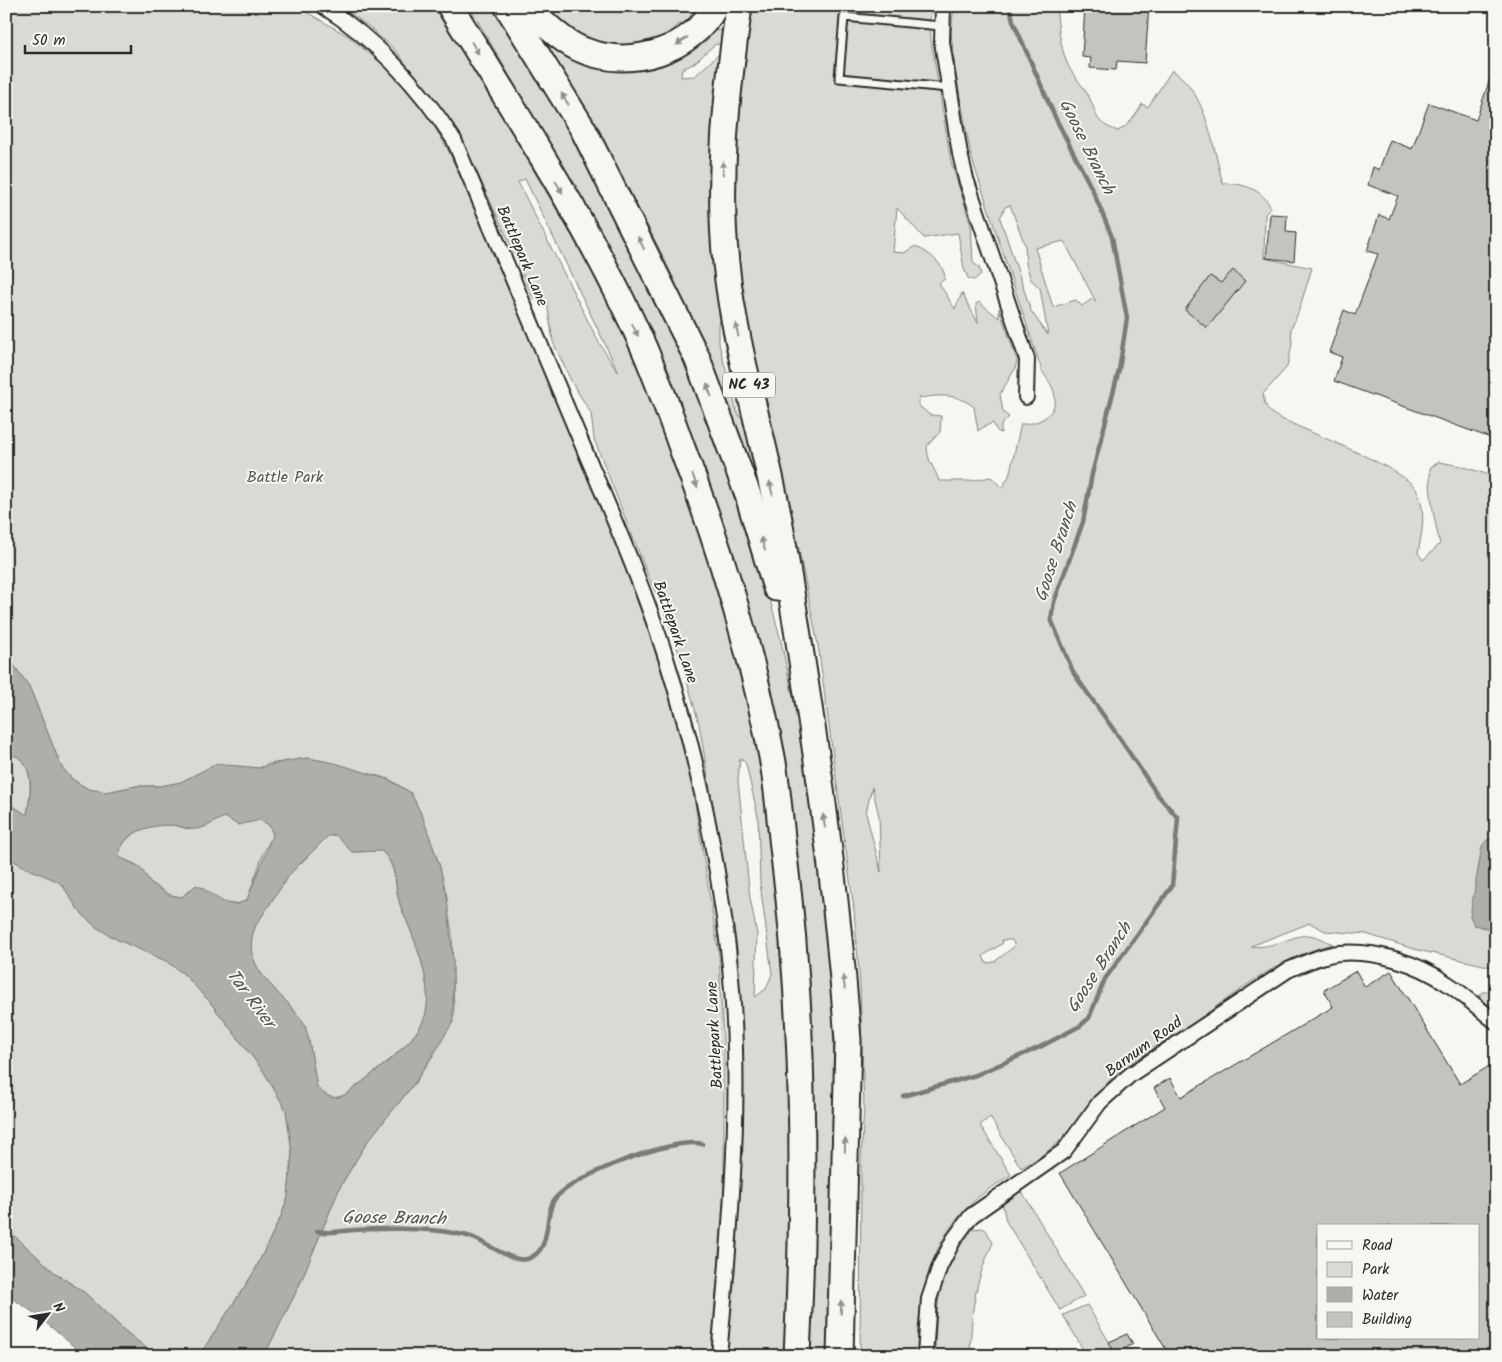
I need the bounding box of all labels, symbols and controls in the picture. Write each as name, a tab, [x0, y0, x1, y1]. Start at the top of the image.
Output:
scale bar	[25, 22, 131, 54]
text: 50 m	[32, 29, 66, 53]
one-way arrow	[675, 36, 689, 46]
one-way arrow	[470, 41, 479, 54]
one-way arrow	[561, 93, 570, 106]
water label: Goose Branch	[1050, 94, 1122, 201]
one-way arrow	[719, 160, 727, 176]
one-way arrow	[555, 180, 564, 193]
street label: Battlepark Lane	[489, 202, 555, 310]
one-way arrow	[637, 236, 645, 250]
one-way arrow	[733, 322, 741, 337]
one-way arrow	[632, 323, 640, 337]
road number: NC 43	[723, 372, 775, 398]
one-way arrow	[705, 382, 713, 397]
park label: Battle Park	[247, 465, 324, 490]
one-way arrow	[691, 474, 699, 489]
one-way arrow	[767, 480, 775, 496]
water label: Goose Branch	[1027, 497, 1087, 606]
one-way arrow	[758, 536, 766, 551]
street label: Battlepark Lane	[646, 577, 704, 687]
one-way arrow	[820, 813, 828, 829]
water label: Goose Branch	[1060, 916, 1141, 1019]
water label: Tar River	[218, 963, 284, 1038]
one-way arrow	[840, 974, 848, 990]
street label: Battlepark Lane	[700, 981, 730, 1089]
street label: Barnum Road	[1100, 1010, 1189, 1084]
one-way arrow	[841, 1136, 849, 1152]
water label: Goose Branch	[342, 1204, 447, 1234]
legend	[1317, 1224, 1480, 1340]
text: Road	[1362, 1234, 1393, 1258]
text: Park	[1362, 1258, 1390, 1282]
text: Water	[1362, 1284, 1399, 1308]
north arrow	[22, 1290, 72, 1340]
text: N	[47, 1298, 70, 1317]
one-way arrow	[837, 1299, 845, 1315]
text: Building	[1362, 1308, 1412, 1332]

